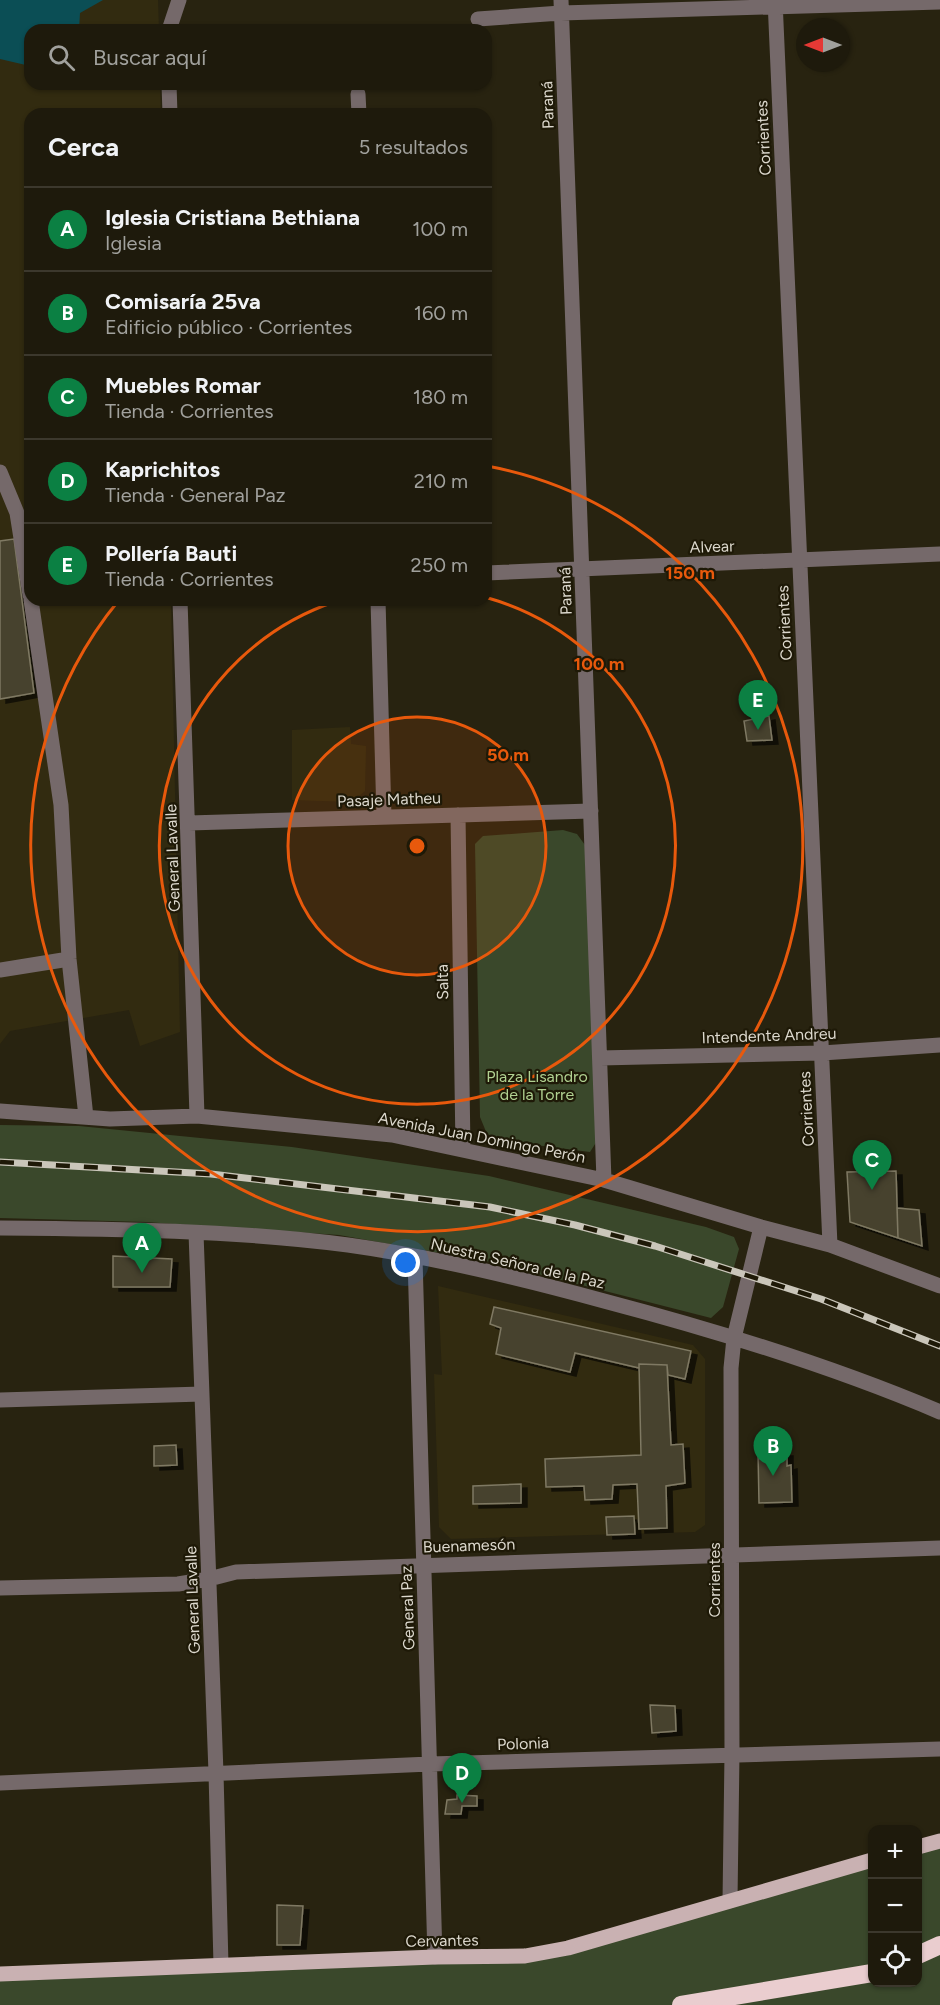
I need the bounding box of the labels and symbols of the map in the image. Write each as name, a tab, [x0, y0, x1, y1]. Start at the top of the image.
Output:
north arrow	[796, 18, 850, 72]
street label: Paraná	[537, 81, 558, 129]
street label: Corrientes	[752, 100, 775, 176]
street label: Alvear	[689, 536, 735, 557]
text: 150 m	[665, 562, 715, 584]
street label: Paraná	[555, 567, 576, 615]
street label: Corrientes	[773, 585, 796, 661]
text: 100 m	[574, 653, 624, 675]
pin: E	[738, 680, 777, 730]
text: 50 m	[487, 744, 529, 766]
street label: Pasaje Matheu	[337, 788, 441, 811]
street label: General Lavalle	[161, 803, 184, 912]
centre of rings	[407, 836, 427, 856]
street label: Salta	[433, 964, 452, 1000]
street label: Intendente Andreu	[701, 1024, 837, 1047]
park label: Plaza Lisandro de la Torre	[486, 1067, 588, 1104]
street label: Corrientes	[795, 1071, 818, 1147]
street label: Avenida Juan Domingo Perón	[377, 1108, 587, 1167]
pin: C	[852, 1140, 892, 1190]
pin: A	[122, 1224, 162, 1273]
street label: Nuestra Señora de la Paz	[429, 1234, 607, 1293]
your location	[391, 1248, 420, 1277]
pin: B	[754, 1426, 792, 1476]
street label: Buenamesón	[422, 1534, 516, 1557]
street label: Corrientes	[705, 1542, 724, 1618]
street label: General Lavalle	[181, 1545, 204, 1654]
street label: General Paz	[397, 1565, 418, 1651]
street label: Polonia	[497, 1733, 549, 1754]
pin: D	[442, 1754, 482, 1803]
street label: Cervantes	[405, 1930, 479, 1951]

